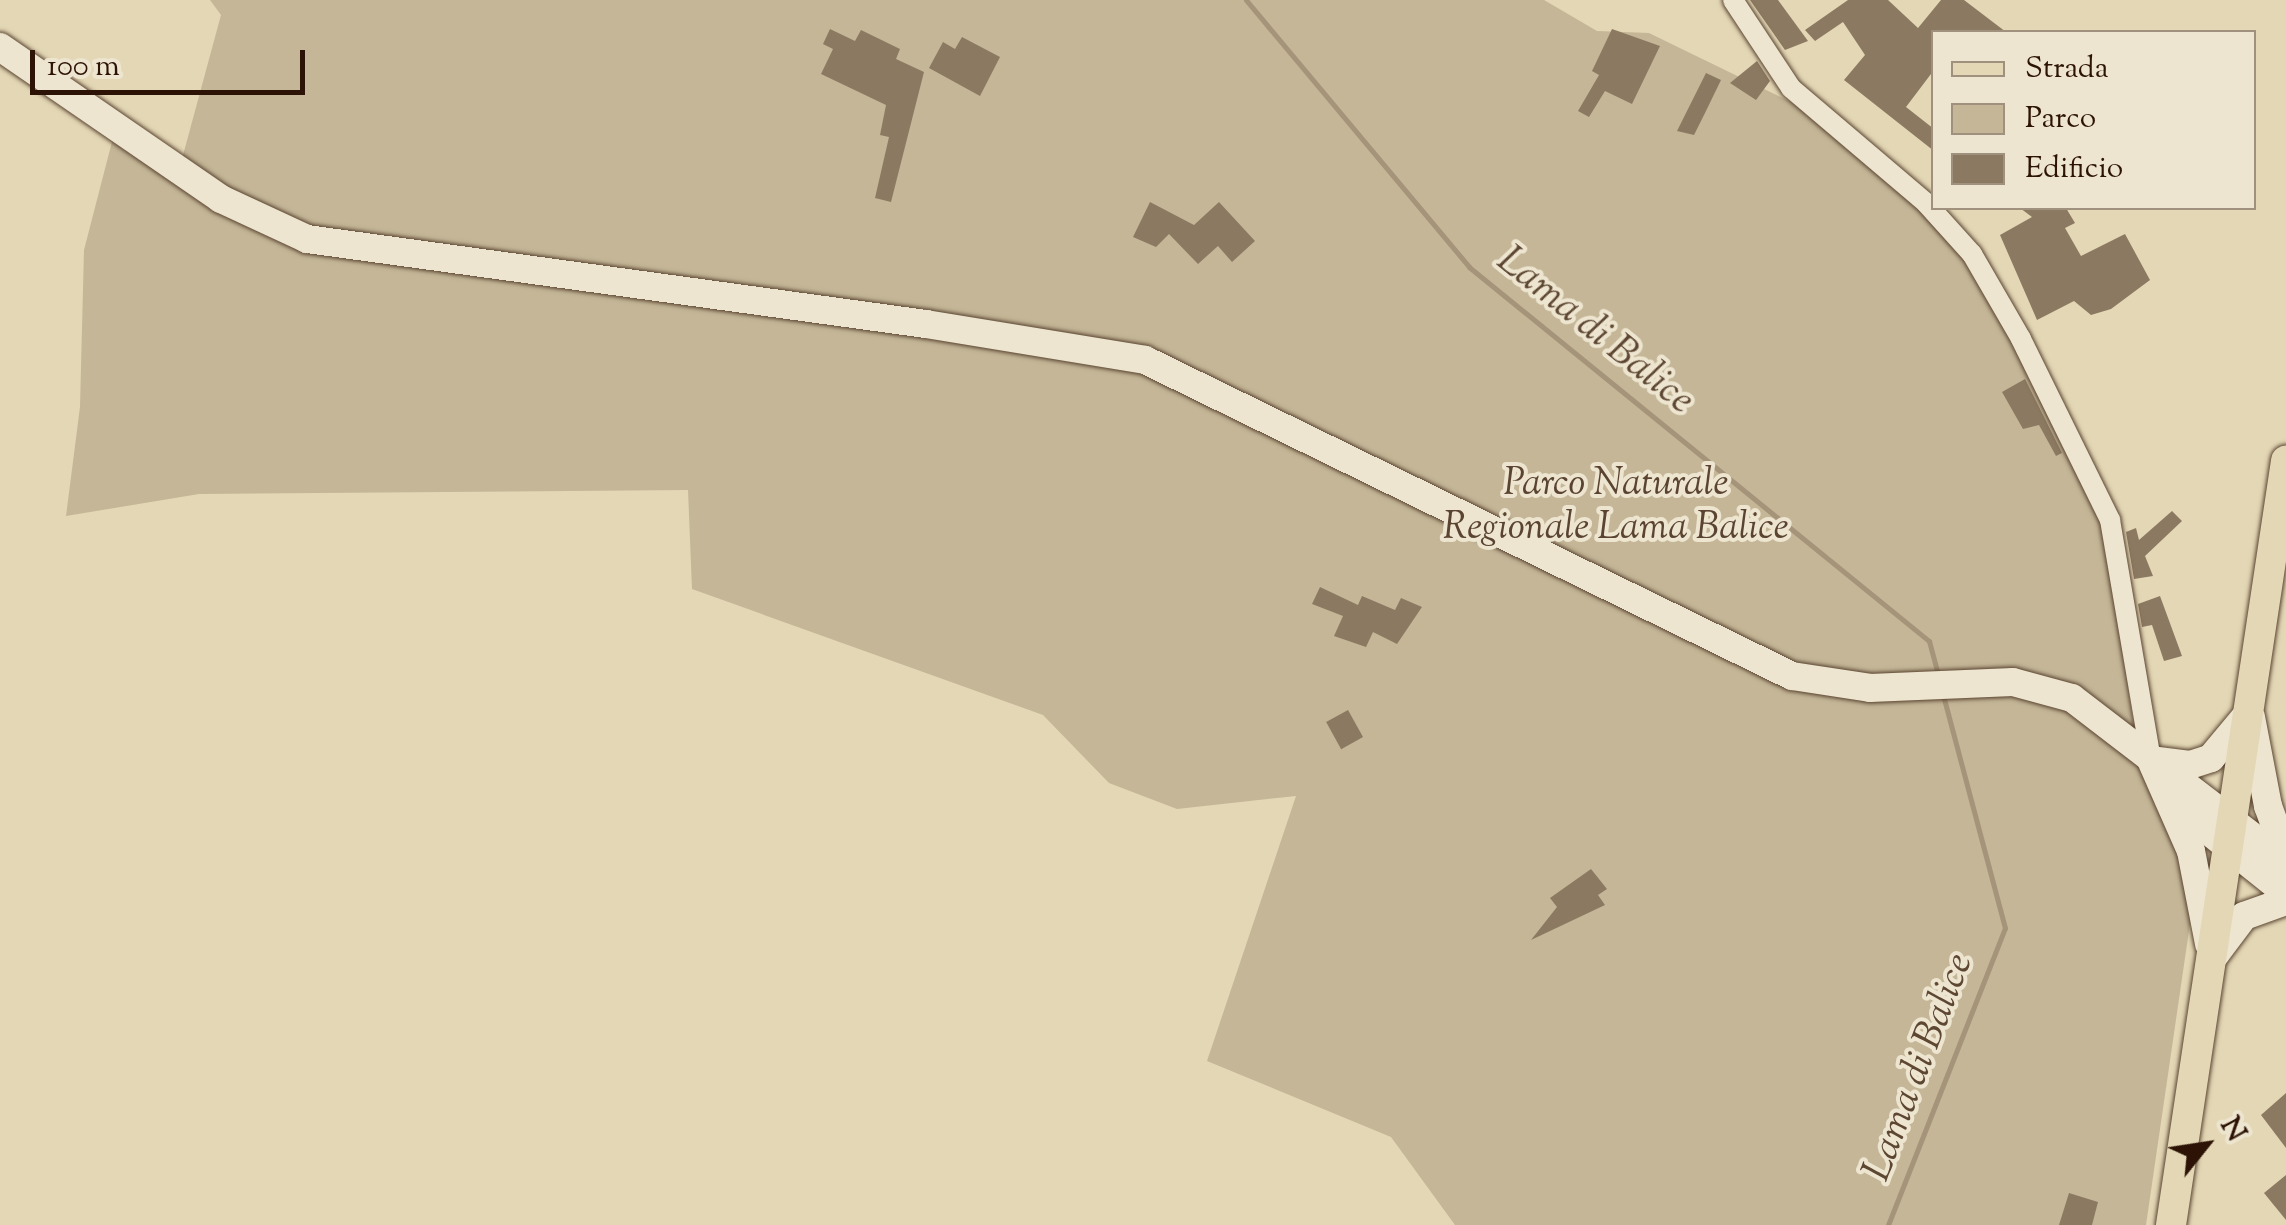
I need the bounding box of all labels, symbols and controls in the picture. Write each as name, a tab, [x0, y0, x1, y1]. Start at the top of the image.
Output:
scale bar	[35, 30, 310, 92]
legend	[1931, 30, 2256, 210]
text: 100 m	[47, 46, 120, 89]
text: Strada	[2025, 48, 2109, 91]
text: Parco	[2025, 98, 2096, 141]
text: Edificio	[2025, 148, 2123, 191]
water label: Lama di Balice	[1486, 238, 1702, 426]
park label: Parco Naturale Regionale Lama Balice	[1443, 463, 1789, 552]
water label: Lama di Balice	[1855, 947, 1985, 1189]
north arrow	[2156, 1095, 2256, 1195]
text: N	[2209, 1110, 2255, 1150]

